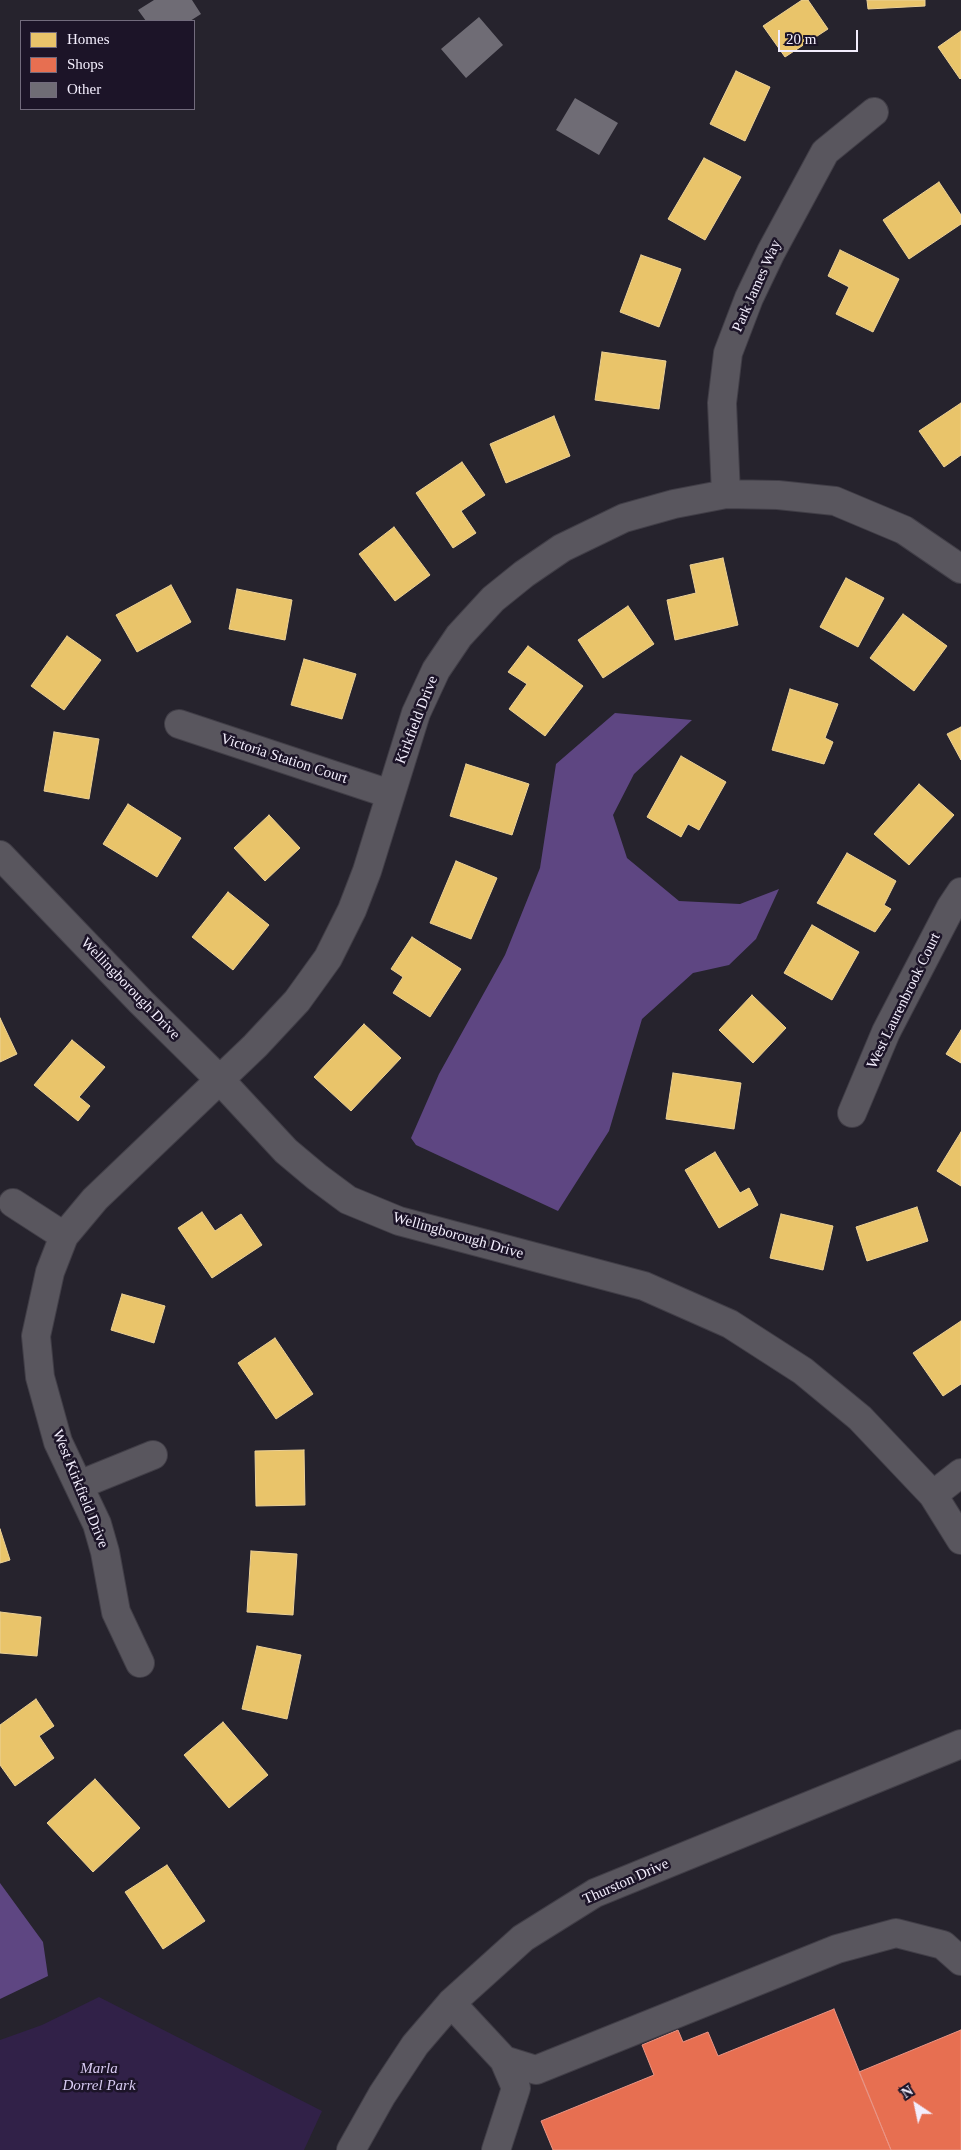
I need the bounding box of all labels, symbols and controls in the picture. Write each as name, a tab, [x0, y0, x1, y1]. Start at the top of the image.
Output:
legend	[20, 20, 195, 110]
scale bar	[781, 20, 861, 52]
text: Homes	[67, 31, 110, 47]
text: 20 m	[786, 31, 816, 47]
text: Shops	[67, 56, 104, 72]
text: Other	[67, 81, 101, 97]
street label: Park James Way	[729, 237, 785, 335]
street label: Kirkfield Drive	[392, 673, 442, 767]
street label: Victoria Station Court	[218, 730, 350, 788]
street label: West Laurenbrook Court	[863, 930, 945, 1072]
street label: Wellingborough Drive	[77, 934, 183, 1044]
street label: Wellingborough Drive	[391, 1209, 525, 1263]
street label: West Kirkfield Drive	[48, 1427, 112, 1551]
street label: Thurston Drive	[580, 1855, 672, 1909]
park label: Marla Dorrel Park	[62, 2060, 136, 2095]
north arrow	[891, 2080, 941, 2130]
text: N	[899, 2083, 916, 2101]

